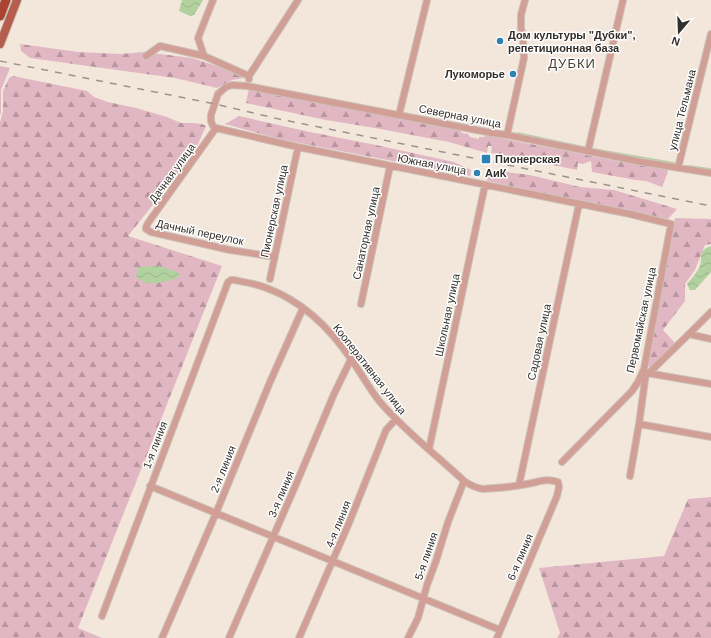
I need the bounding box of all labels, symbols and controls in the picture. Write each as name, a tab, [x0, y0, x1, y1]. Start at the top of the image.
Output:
north arrow	[659, 12, 699, 52]
place label: Дом культуры "Дубки", репетиционная база	[508, 29, 635, 54]
text: N	[670, 34, 681, 48]
marker: Дом культуры "Дубки", репетиционная база	[495, 36, 505, 46]
district label: ДУБКИ	[548, 56, 596, 71]
street label: улица Тельмана	[666, 67, 698, 152]
place label: Лукоморье	[445, 68, 505, 80]
marker: Лукоморье	[508, 69, 518, 79]
street label: Северная улица	[418, 102, 503, 130]
street label: Дачная улица	[146, 140, 198, 205]
street label: Южная улица	[397, 151, 468, 177]
marker: Пионерская	[480, 153, 492, 165]
place label: Пионерская	[495, 153, 560, 165]
street label: Пионерская улица	[258, 163, 290, 258]
place label: АиК	[485, 167, 507, 179]
marker: АиК	[472, 168, 482, 178]
street label: Санаторная улица	[350, 185, 382, 281]
street label: Дачный переулок	[155, 217, 245, 247]
street label: Первомайская улица	[624, 265, 658, 374]
street label: Школьная улица	[432, 272, 462, 358]
street label: Садовая улица	[525, 302, 553, 381]
street label: Кооперативная улица	[331, 321, 409, 417]
street label: 1-я линия	[141, 420, 169, 470]
street label: 2-я линия	[208, 444, 238, 494]
street label: 3-я линия	[266, 469, 296, 519]
street label: 4-я линия	[323, 499, 353, 549]
street label: 5-я линия	[412, 531, 440, 581]
street label: 6-я линия	[505, 532, 535, 582]

